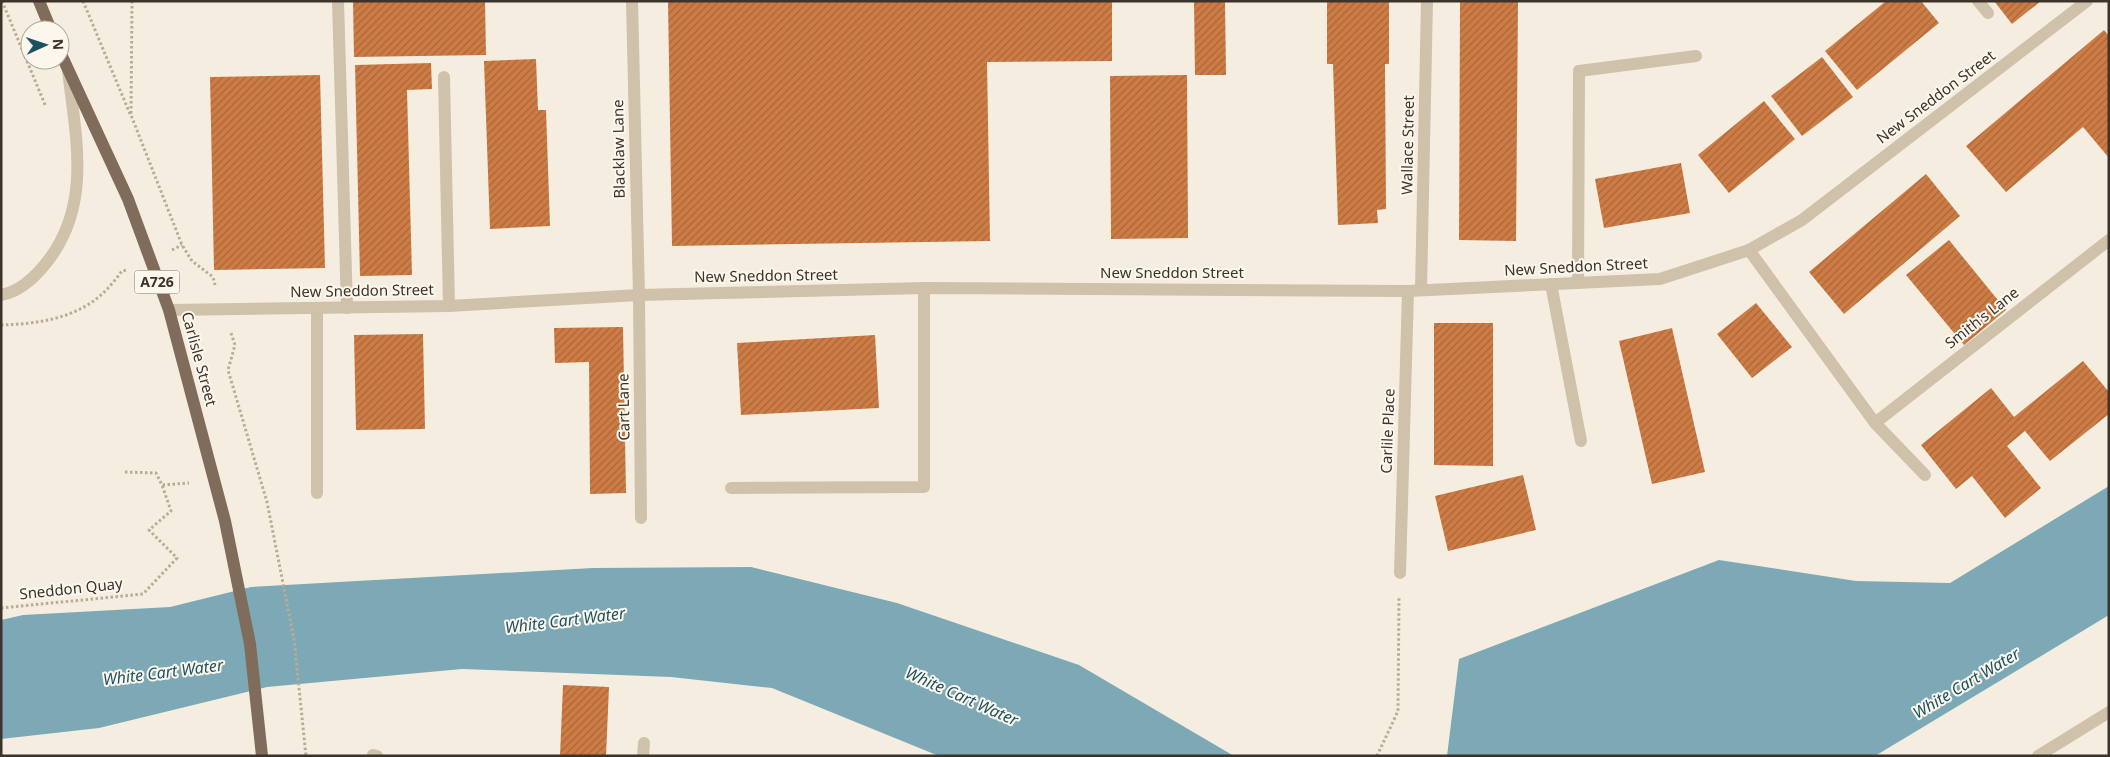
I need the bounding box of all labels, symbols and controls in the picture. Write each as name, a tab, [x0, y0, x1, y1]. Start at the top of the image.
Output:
north arrow	[20, 20, 70, 70]
text: N	[49, 38, 68, 50]
street label: New Sneddon Street	[1872, 45, 1999, 147]
street label: Wallace Street	[1396, 94, 1418, 195]
street label: Blacklaw Lane	[607, 99, 629, 199]
street label: New Sneddon Street	[1504, 252, 1649, 280]
street label: New Sneddon Street	[1100, 262, 1244, 282]
street label: New Sneddon Street	[694, 264, 839, 286]
road number: A726	[134, 270, 180, 294]
street label: New Sneddon Street	[290, 279, 435, 301]
street label: Smith's Lane	[1940, 282, 2022, 352]
street label: Carlisle Street	[178, 309, 222, 409]
street label: Cart Lane	[612, 373, 634, 441]
street label: Carlile Place	[1376, 388, 1398, 474]
street label: Sneddon Quay	[18, 573, 124, 603]
water label: White Cart Water	[504, 602, 627, 638]
water label: White Cart Water	[1908, 642, 2024, 724]
water label: White Cart Water	[102, 654, 225, 690]
water label: White Cart Water	[902, 661, 1022, 731]

